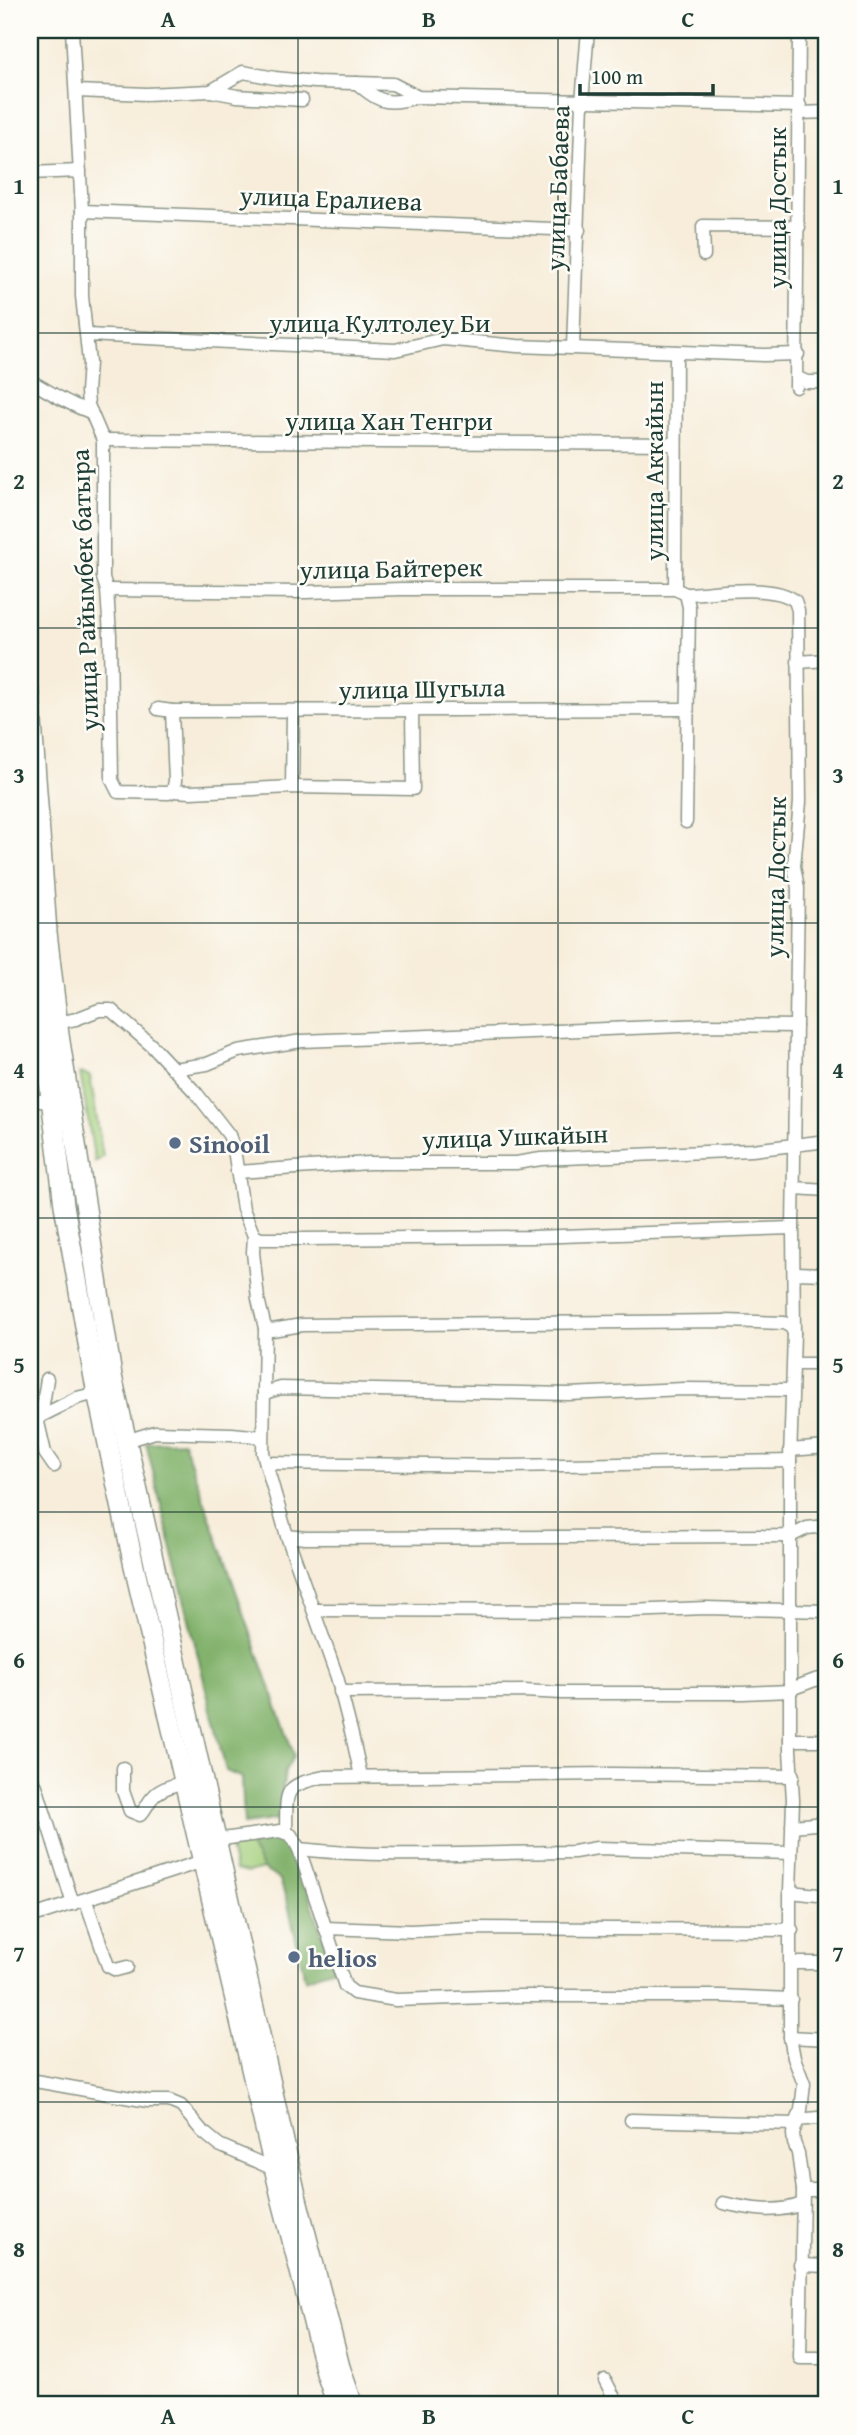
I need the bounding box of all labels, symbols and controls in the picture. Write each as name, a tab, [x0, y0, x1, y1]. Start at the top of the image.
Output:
text: A	[161, 2, 176, 35]
text: B	[422, 2, 436, 35]
text: C	[681, 2, 695, 35]
scale bar	[580, 52, 714, 96]
text: 100 m	[591, 61, 643, 92]
street label: улица Бабаева	[535, 104, 579, 273]
street label: улица Достык	[757, 127, 796, 290]
text: 1	[13, 169, 25, 202]
text: 1	[832, 169, 844, 202]
street label: улица Ералиева	[238, 175, 423, 221]
street label: улица Култолеу Би	[269, 303, 490, 342]
street label: улица Аккайын	[634, 381, 673, 562]
street label: улица Хан Тенгри	[284, 401, 493, 440]
street label: улица Райымбек батыра	[60, 448, 108, 733]
text: 2	[13, 464, 25, 497]
text: 2	[832, 464, 844, 497]
street label: улица Байтерек	[298, 547, 483, 589]
street label: улица Шугыла	[337, 667, 506, 709]
text: 3	[13, 758, 25, 791]
text: 3	[832, 758, 844, 791]
street label: улица Достык	[754, 795, 796, 959]
text: 4	[13, 1053, 25, 1086]
text: 4	[832, 1053, 844, 1086]
street label: улица Ушкайын	[420, 1113, 609, 1159]
place label: Sinooil	[189, 1124, 270, 1163]
marker: Sinooil	[167, 1135, 183, 1151]
text: 5	[13, 1348, 25, 1381]
text: 5	[832, 1348, 844, 1381]
text: 6	[13, 1643, 25, 1676]
text: 6	[832, 1643, 844, 1676]
text: 7	[13, 1937, 25, 1970]
text: 7	[832, 1937, 844, 1970]
place label: helios	[308, 1938, 377, 1977]
marker: helios	[286, 1949, 302, 1965]
text: 8	[13, 2232, 25, 2265]
text: 8	[832, 2232, 844, 2265]
text: A	[161, 2399, 176, 2432]
text: B	[422, 2399, 436, 2432]
text: C	[681, 2399, 695, 2432]

